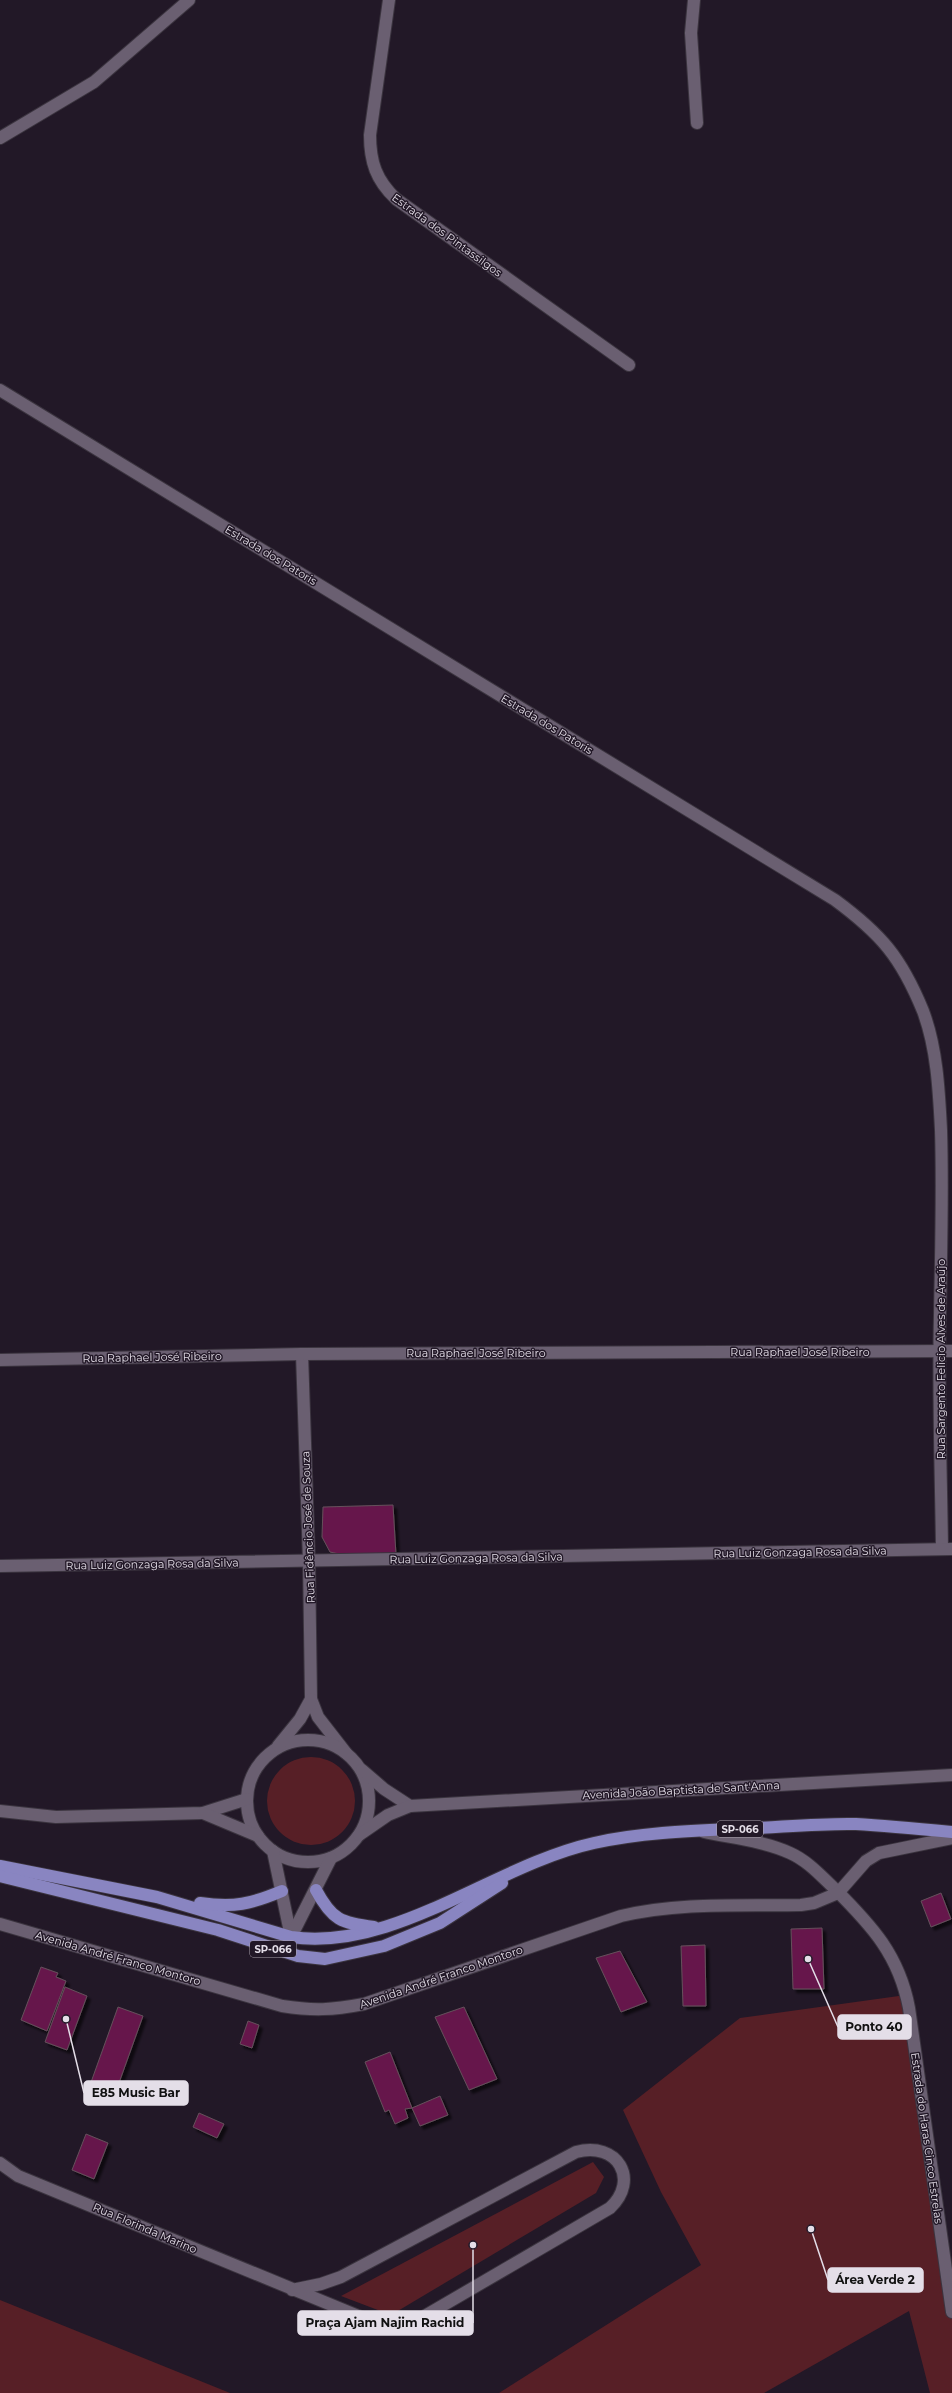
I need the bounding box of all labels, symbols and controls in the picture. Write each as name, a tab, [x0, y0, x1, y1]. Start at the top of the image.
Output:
street label: Estrada dos Pintassilgos	[389, 190, 505, 280]
street label: Estrada dos Patoris	[222, 522, 320, 588]
street label: Estrada dos Patoris	[498, 691, 596, 757]
street label: Rua Sargento Felicio Alves de Araújo	[934, 1259, 948, 1459]
street label: Rua Raphael José Ribeiro	[730, 1345, 870, 1359]
street label: Rua Raphael José Ribeiro	[406, 1346, 546, 1360]
street label: Rua Raphael José Ribeiro	[82, 1349, 222, 1365]
street label: Rua Fidêncio José de Souza	[298, 1451, 318, 1603]
street label: Rua Luiz Gonzaga Rosa da Silva	[713, 1543, 887, 1561]
street label: Rua Luiz Gonzaga Rosa da Silva	[389, 1549, 563, 1567]
street label: Rua Luiz Gonzaga Rosa da Silva	[65, 1555, 239, 1573]
street label: Avenida João Baptista de Sant'Anna	[582, 1778, 780, 1802]
road number: SP-066	[717, 1821, 763, 1837]
street label: Avenida André Franco Montoro	[34, 1928, 203, 1988]
road number: SP-066	[250, 1941, 296, 1957]
street label: Avenida André Franco Montoro	[358, 1942, 525, 2012]
callout: Ponto 40	[838, 2015, 911, 2039]
text: Ponto 40	[845, 2019, 903, 2034]
street label: Estrada do Haras Cinco Estrelas	[908, 2052, 946, 2225]
callout: E85 Music Bar	[84, 2081, 188, 2105]
text: E85 Music Bar	[92, 2085, 180, 2100]
street label: Rua Florinda Marino	[91, 2200, 199, 2256]
callout: Área Verde 2	[828, 2268, 923, 2292]
text: Área Verde 2	[834, 2272, 915, 2287]
callout: Praça Ajam Najim Rachid	[298, 2311, 473, 2335]
text: Praça Ajam Najim Rachid	[306, 2315, 464, 2330]

